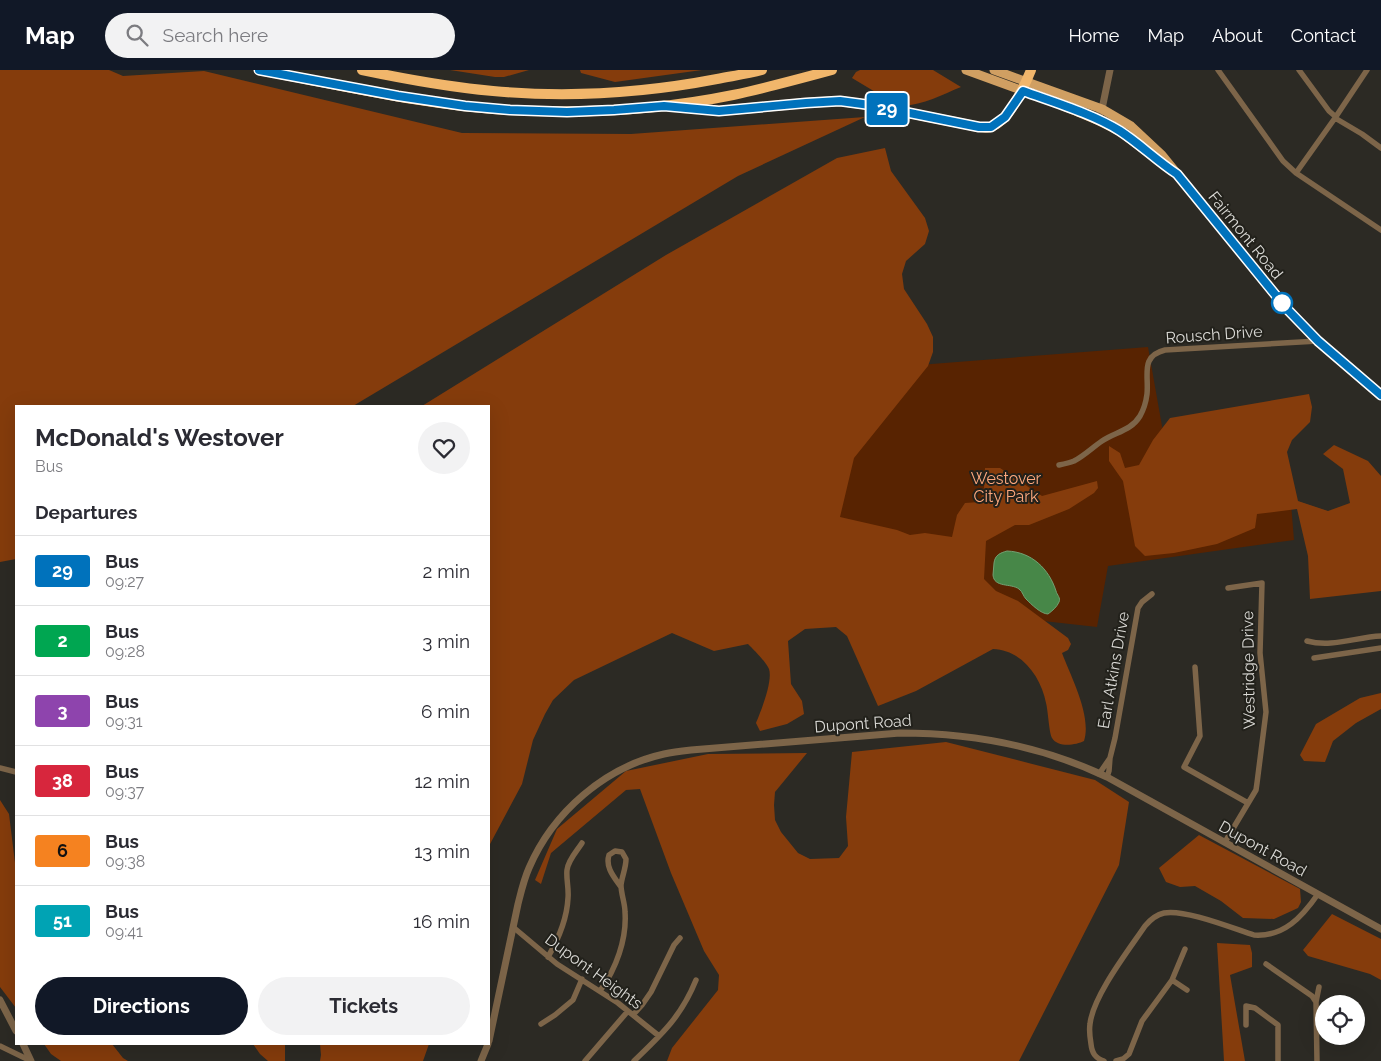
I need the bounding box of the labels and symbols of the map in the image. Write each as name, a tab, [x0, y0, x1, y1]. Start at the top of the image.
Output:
line badge: 29	[864, 93, 910, 125]
street label: Fairmont Road	[1204, 188, 1287, 283]
unlabelled marker	[1271, 292, 1293, 314]
street label: Rousch Drive	[1165, 322, 1263, 347]
park label: Westover City Park	[971, 469, 1042, 506]
street label: Earl Atkins Drive	[1094, 610, 1133, 730]
street label: Westridge Drive	[1238, 610, 1259, 730]
street label: Dupont Road	[814, 711, 912, 736]
street label: Dupont Road	[1216, 817, 1310, 880]
street label: Dupont Heights	[541, 930, 646, 1013]

